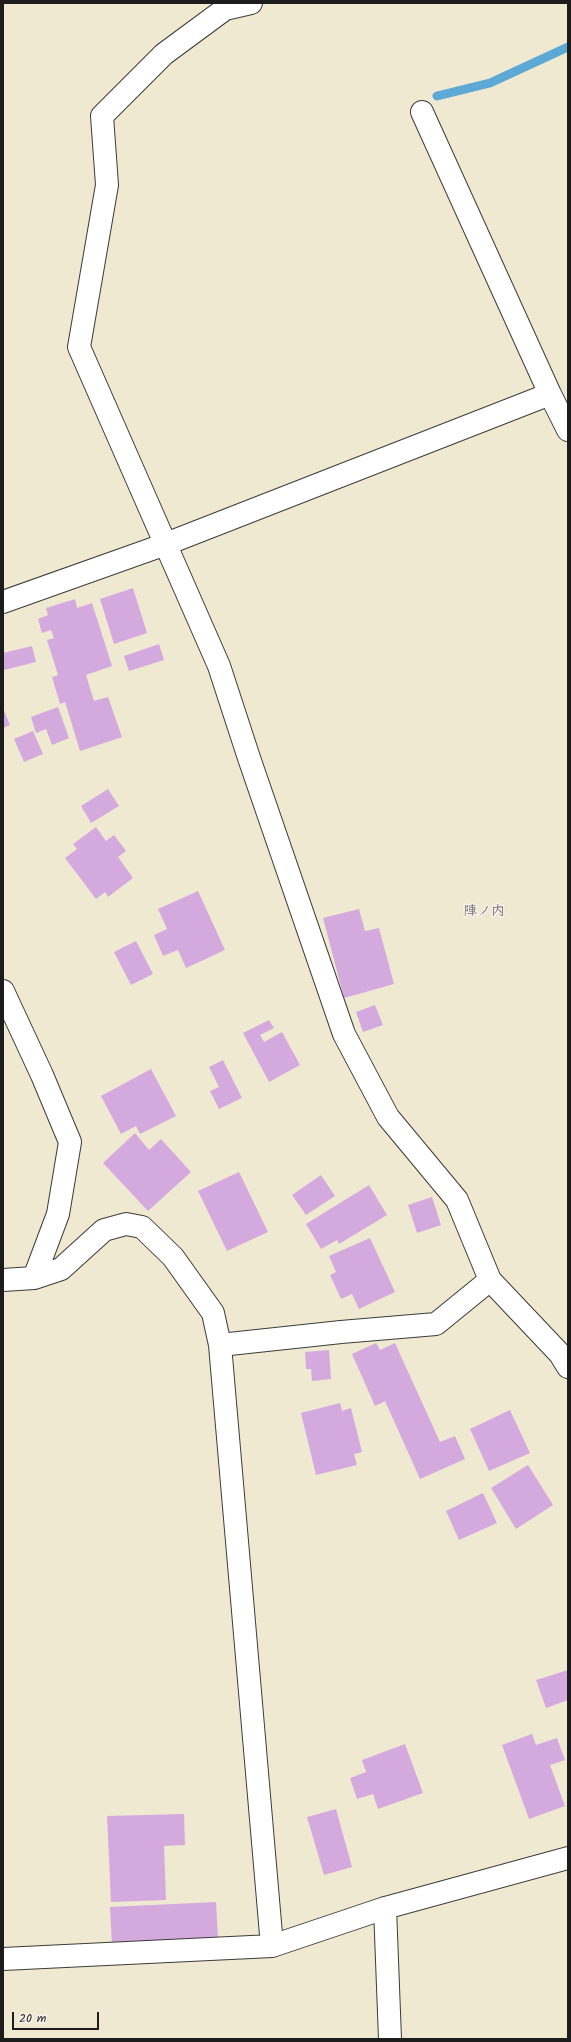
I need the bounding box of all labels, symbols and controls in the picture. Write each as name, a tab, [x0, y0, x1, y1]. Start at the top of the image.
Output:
district label: 陣ノ内	[463, 905, 505, 921]
scale bar	[14, 2004, 101, 2030]
text: 20 m	[19, 2009, 46, 2028]

